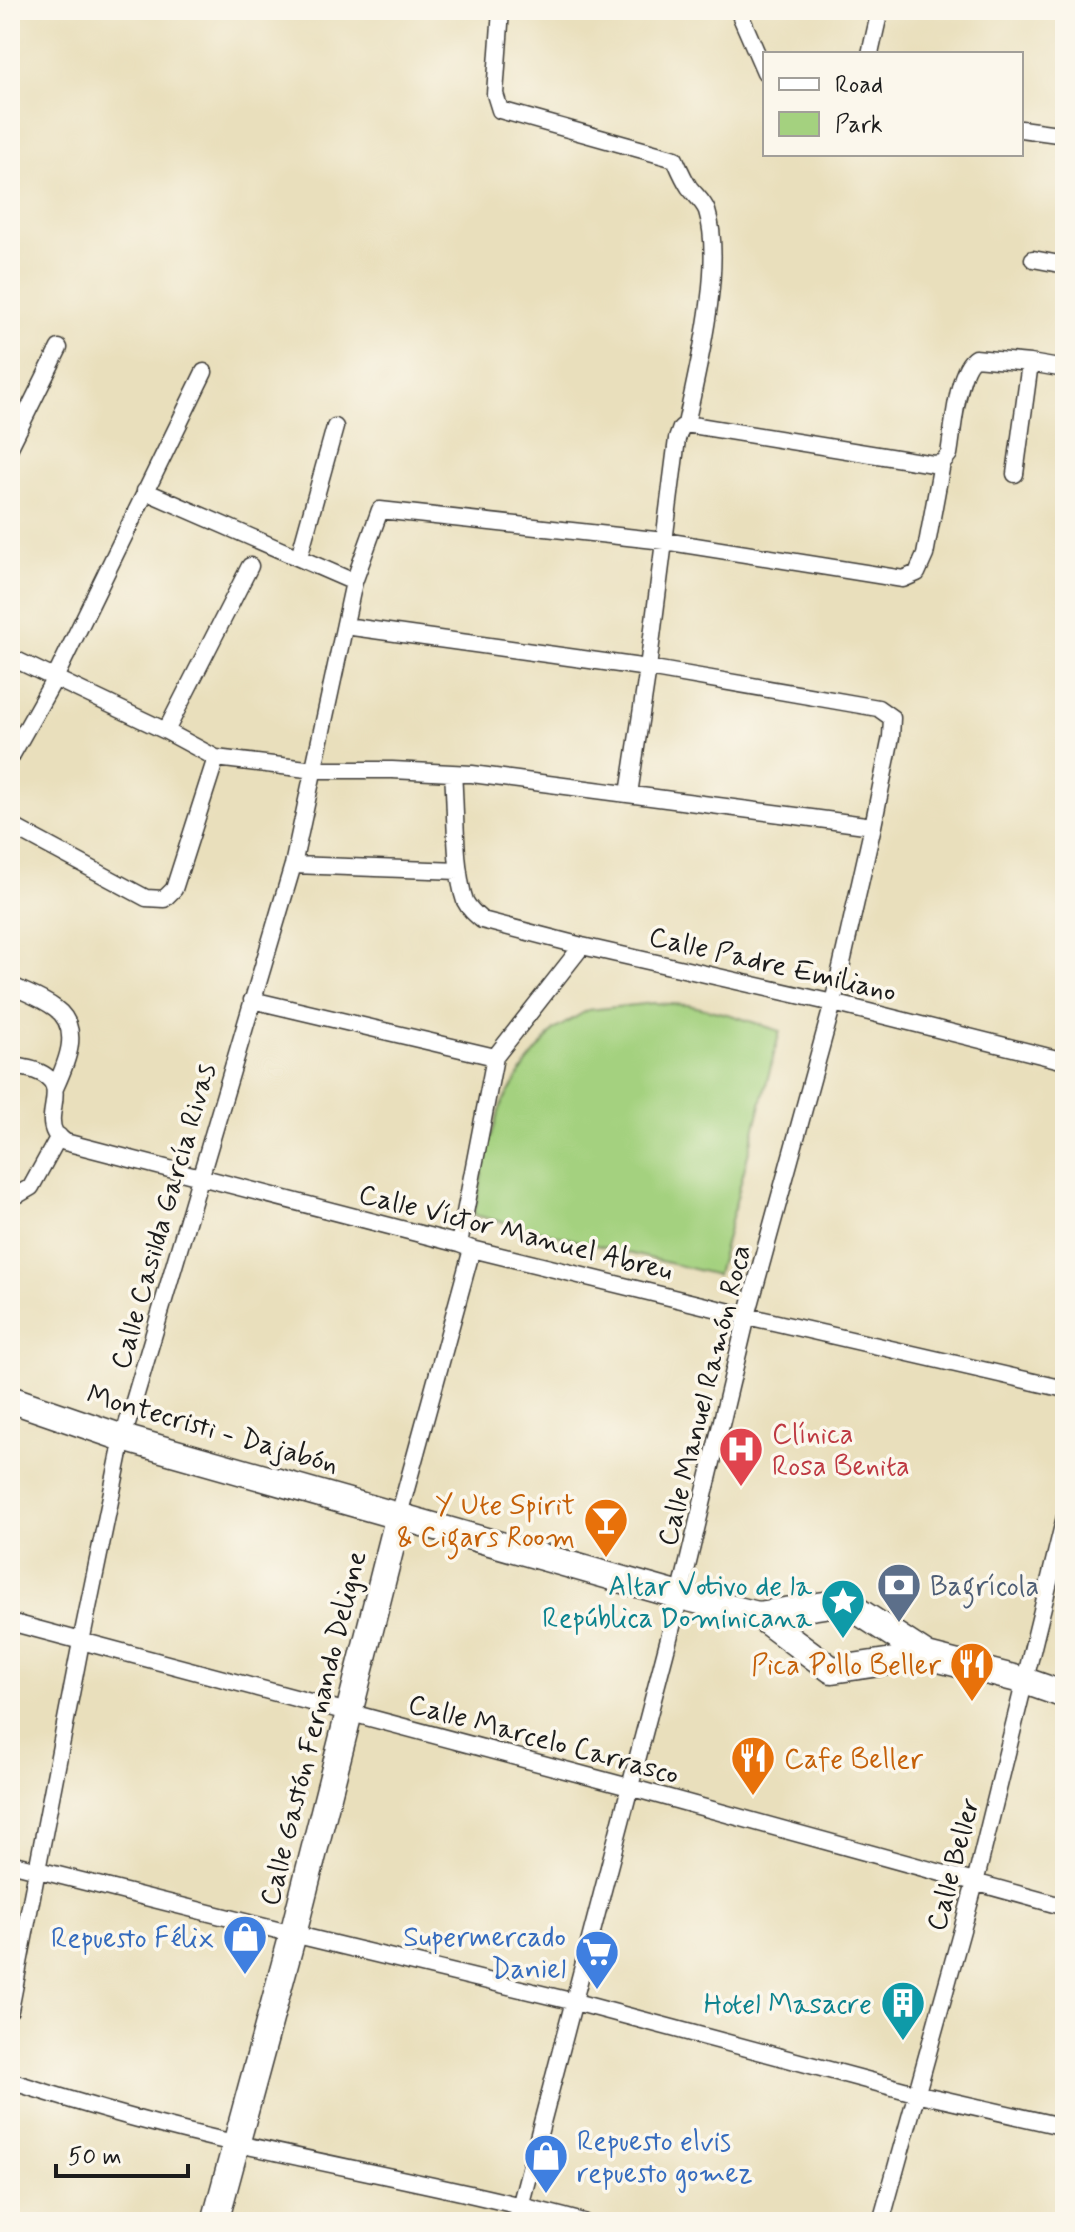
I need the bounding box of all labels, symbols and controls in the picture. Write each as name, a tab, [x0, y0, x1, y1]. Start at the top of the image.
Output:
legend	[763, 52, 1023, 156]
text: Road	[835, 70, 883, 101]
text: Park	[835, 110, 883, 141]
street label: Calle Padre Emiliano	[645, 919, 900, 1012]
street label: Calle Casilda García Rivas	[103, 1060, 226, 1374]
street label: Calle Víctor Manuel Abreu	[354, 1176, 676, 1290]
street label: Calle Manuel Ramón Roca	[650, 1241, 761, 1550]
street label: Montecristi - Dajabón	[82, 1377, 342, 1484]
place label: Clínica Rosa Benita	[772, 1417, 910, 1486]
hospital icon: Clínica Rosa Benita	[717, 1425, 765, 1488]
place label: Y Ute Spirit & Cigars Room	[397, 1488, 575, 1560]
bar icon: Y Ute Spirit & Cigars Room	[582, 1496, 630, 1559]
street label: Calle Gastón Fernando Deligne	[252, 1547, 376, 1910]
bank icon: Bagrícola	[875, 1561, 923, 1624]
place label: Altar Votivo de la República Dominicana	[542, 1569, 812, 1638]
place label: Bagrícola	[930, 1569, 1039, 1609]
place icon: Altar Votivo de la República Dominicana	[819, 1577, 867, 1640]
restaurant icon: Pica Pollo Beller	[948, 1640, 996, 1703]
place label: Pica Pollo Beller	[751, 1648, 942, 1685]
street label: Calle Marcelo Carrasco	[404, 1686, 683, 1794]
restaurant icon: Cafe Beller	[729, 1734, 777, 1797]
place label: Cafe Beller	[784, 1742, 924, 1779]
street label: Calle Beller	[919, 1794, 990, 1935]
shop icon: Repuesto Félix	[221, 1913, 269, 1976]
place label: Supermercado Daniel	[403, 1920, 566, 1989]
place label: Repuesto Félix	[51, 1921, 214, 1958]
supermarket icon: Supermercado Daniel	[573, 1928, 621, 1991]
building icon: Hotel Masacre	[879, 1979, 927, 2042]
place label: Hotel Masacre	[704, 1987, 872, 2024]
place label: Repuesto elvis repuesto gomez	[577, 2124, 753, 2193]
scale bar	[56, 2128, 188, 2178]
shop icon: Repuesto elvis repuesto gomez	[522, 2132, 570, 2195]
text: 50 m	[68, 2142, 122, 2173]

